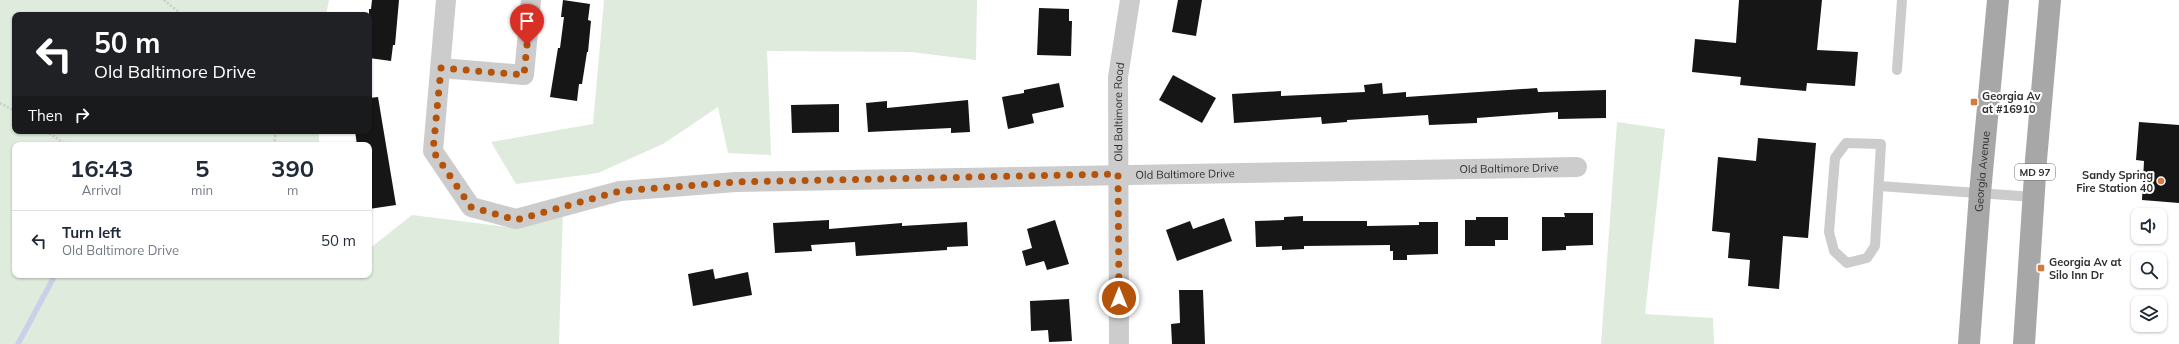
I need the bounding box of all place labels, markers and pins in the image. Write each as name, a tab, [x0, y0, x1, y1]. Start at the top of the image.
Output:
pin	[510, 4, 544, 45]
place label: Georgia Av at #16910	[1982, 89, 2040, 116]
marker: Georgia Av at #16910	[1969, 97, 1979, 107]
place label: Sandy Spring Fire Station 40	[2076, 168, 2153, 195]
marker: Sandy Spring Fire Station 40	[2156, 176, 2166, 186]
place label: Georgia Av at Silo Inn Dr	[2049, 255, 2121, 282]
marker: Georgia Av at Silo Inn Dr	[2036, 263, 2046, 273]

